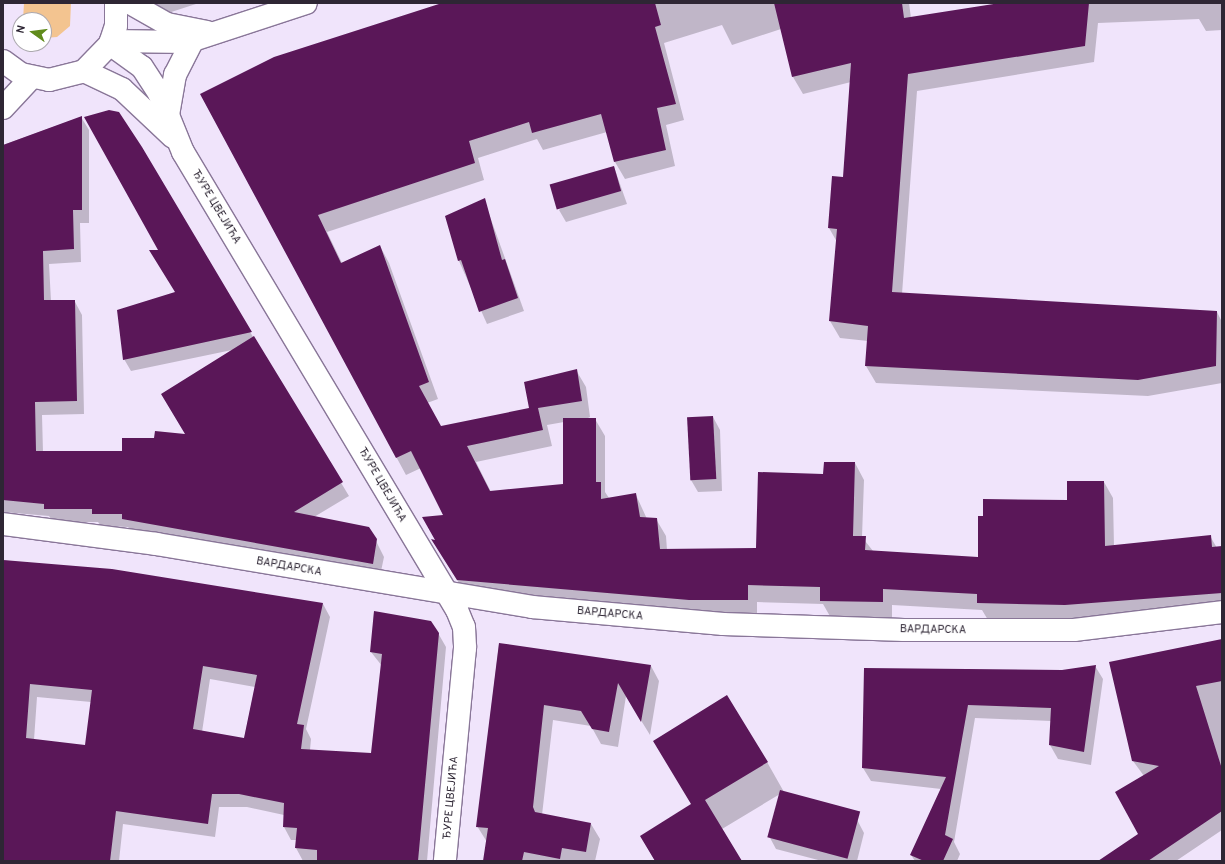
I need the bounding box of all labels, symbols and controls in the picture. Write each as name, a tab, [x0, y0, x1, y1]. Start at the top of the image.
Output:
north arrow	[12, 12, 52, 52]
text: N	[14, 24, 29, 35]
street label: ЂУРЕ ЦВЕЈИЋА	[189, 167, 243, 247]
street label: ЂУРЕ ЦВЕЈИЋА	[355, 445, 409, 525]
street label: ВАРДАРСКА	[255, 555, 323, 579]
street label: ВАРДАРСКА	[576, 605, 644, 623]
street label: ВАРДАРСКА	[900, 623, 966, 637]
street label: ЂУРЕ ЦВЕЈИЋА	[441, 755, 461, 841]

